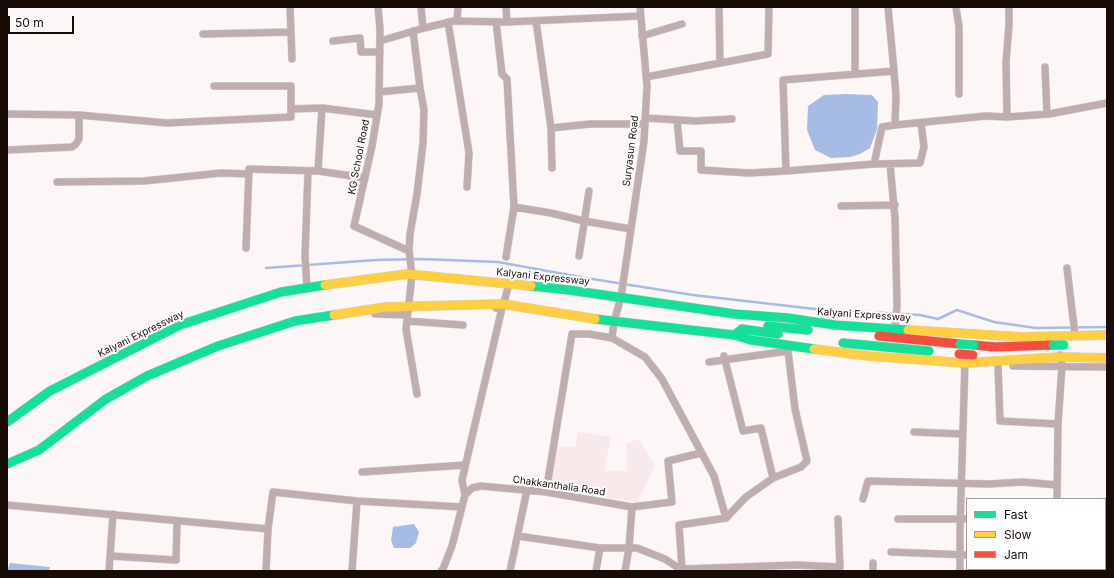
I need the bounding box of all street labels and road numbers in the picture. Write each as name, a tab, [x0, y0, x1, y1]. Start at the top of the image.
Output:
street label: Suryasun Road	[621, 115, 641, 187]
street label: KG School Road	[346, 119, 372, 195]
street label: Kalyani Expressway	[496, 266, 590, 288]
street label: Kalyani Expressway	[817, 306, 911, 324]
street label: Kalyani Expressway	[96, 308, 186, 360]
street label: Chakkanthalia Road	[512, 474, 606, 498]

